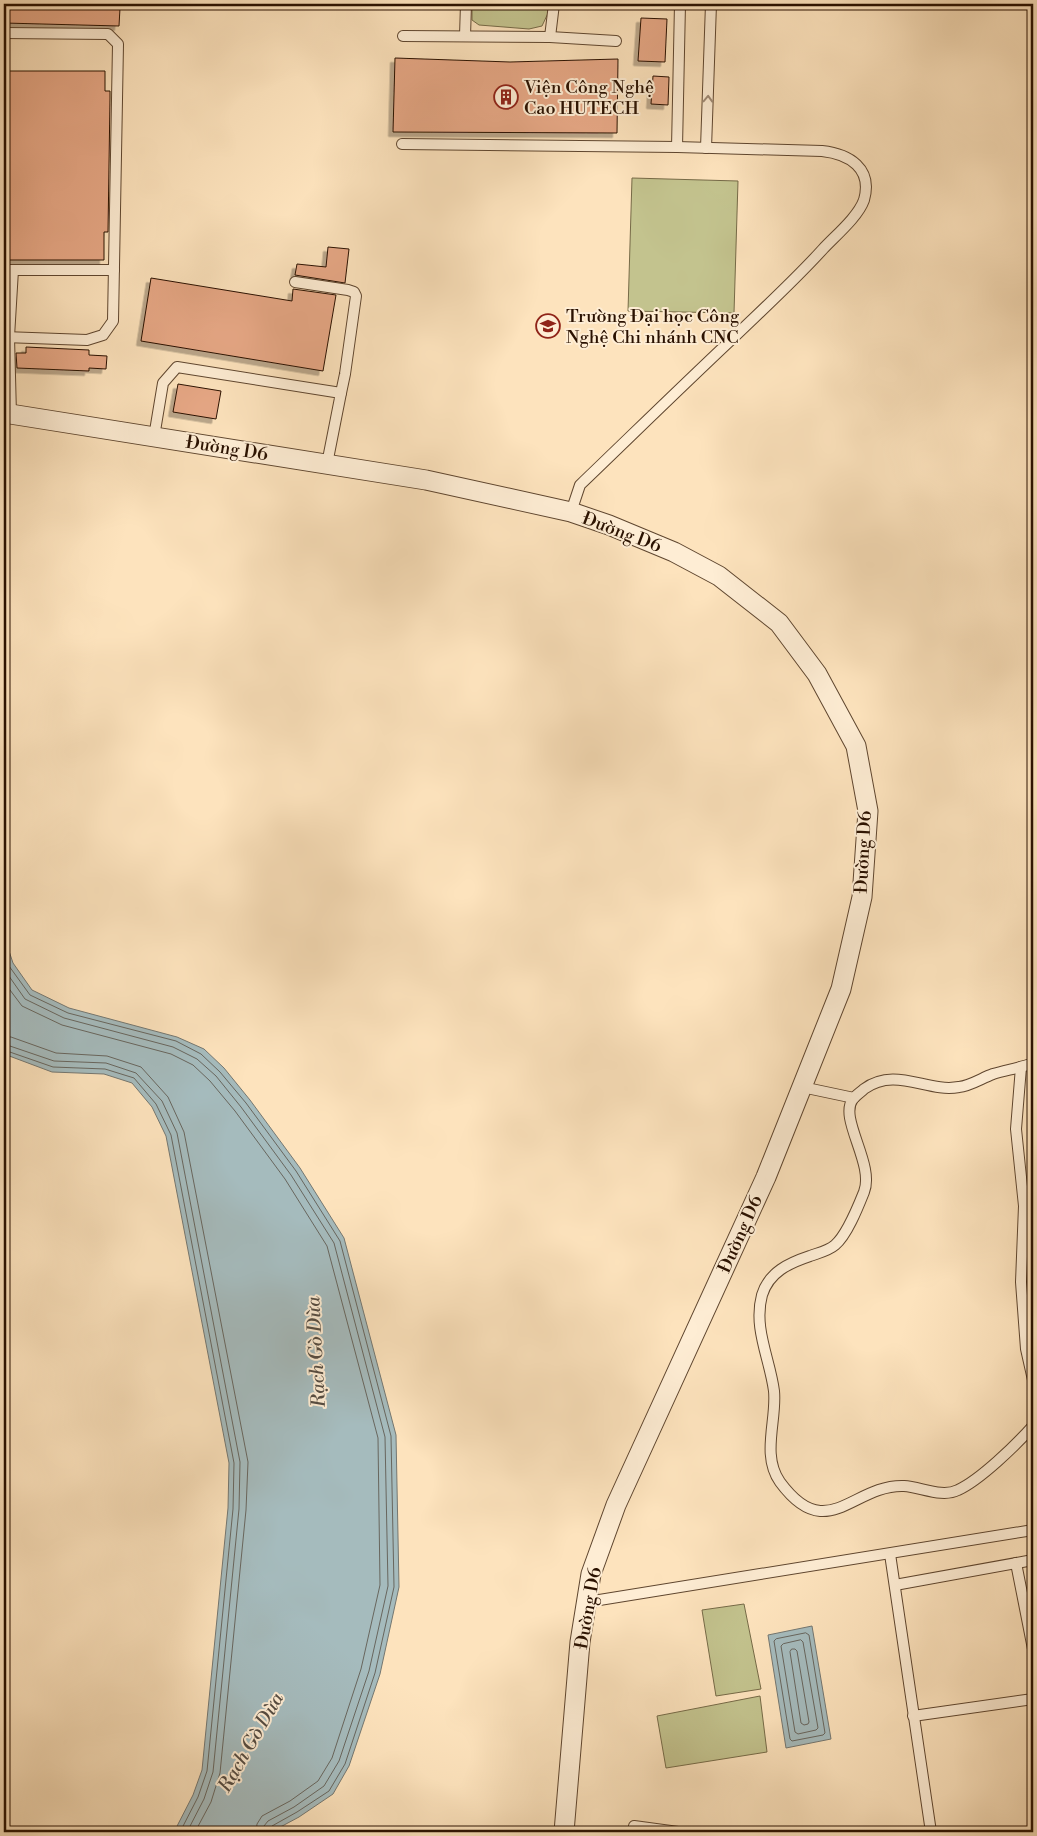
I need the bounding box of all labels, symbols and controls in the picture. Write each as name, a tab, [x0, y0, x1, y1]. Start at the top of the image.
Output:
place label: Viện Công Nghệ Cao HUTECH	[523, 76, 654, 120]
building icon: Viện Công Nghệ Cao HUTECH	[493, 84, 519, 110]
one-way arrow	[702, 95, 713, 103]
place label: Trường Đại học Công Nghệ Chi nhánh CNC	[566, 305, 740, 349]
school or university icon: Trường Đại học Công Nghệ Chi nhánh CNC	[535, 313, 561, 339]
street label: Đường D6	[184, 431, 270, 466]
street label: Đường D6	[579, 507, 665, 558]
street label: Đường D6	[850, 810, 877, 894]
street label: Đường D6	[713, 1192, 768, 1277]
water label: Rạch Gò Dừa	[301, 1295, 331, 1409]
street label: Đường D6	[570, 1565, 607, 1651]
water label: Rạch Gò Dừa	[212, 1688, 289, 1797]

